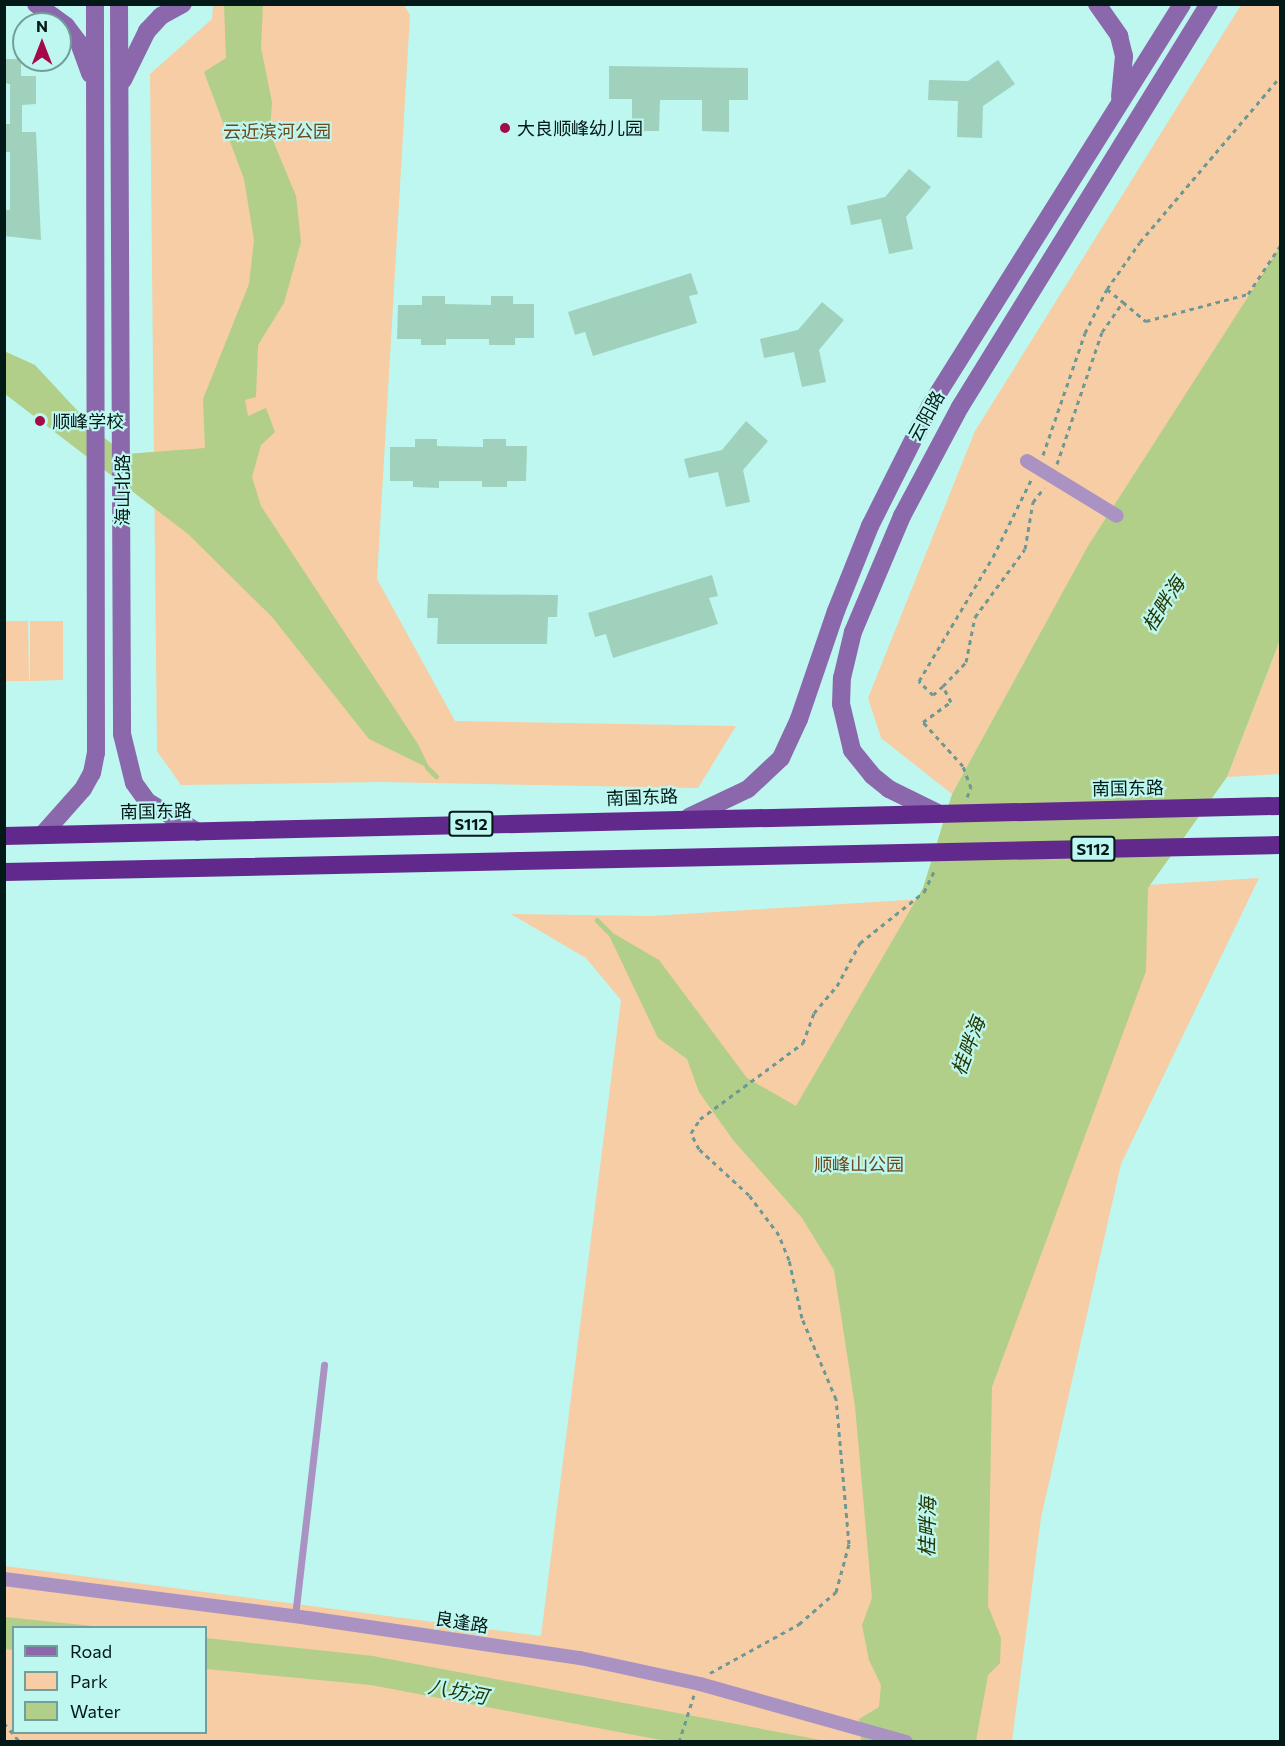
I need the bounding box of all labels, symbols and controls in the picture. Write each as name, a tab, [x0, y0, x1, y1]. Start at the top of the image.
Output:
north arrow	[12, 12, 72, 72]
text: N	[36, 16, 48, 35]
place label: 大良顺峰幼儿园	[517, 117, 643, 139]
park label: 云近滨河公园	[223, 120, 331, 142]
marker: 大良顺峰幼儿园	[498, 121, 512, 135]
street label: 云阳路	[903, 387, 949, 445]
place label: 顺峰学校	[52, 410, 124, 432]
marker: 顺峰学校	[33, 414, 47, 428]
street label: 海山北路	[111, 454, 133, 526]
water label: 桂畔海	[1137, 572, 1189, 636]
street label: 南国东路	[1092, 777, 1164, 799]
street label: 南国东路	[606, 785, 678, 809]
street label: 南国东路	[120, 800, 192, 822]
road number: S112	[447, 811, 495, 837]
road number: S112	[1069, 836, 1117, 862]
water label: 桂畔海	[946, 1014, 990, 1078]
park label: 顺峰山公园	[814, 1153, 904, 1175]
water label: 桂畔海	[914, 1497, 940, 1557]
street label: 良逢路	[434, 1607, 490, 1637]
legend	[12, 1626, 207, 1734]
text: Road	[70, 1640, 112, 1662]
text: Park	[70, 1670, 108, 1692]
water label: 八坊河	[426, 1673, 490, 1709]
text: Water	[70, 1700, 121, 1722]

